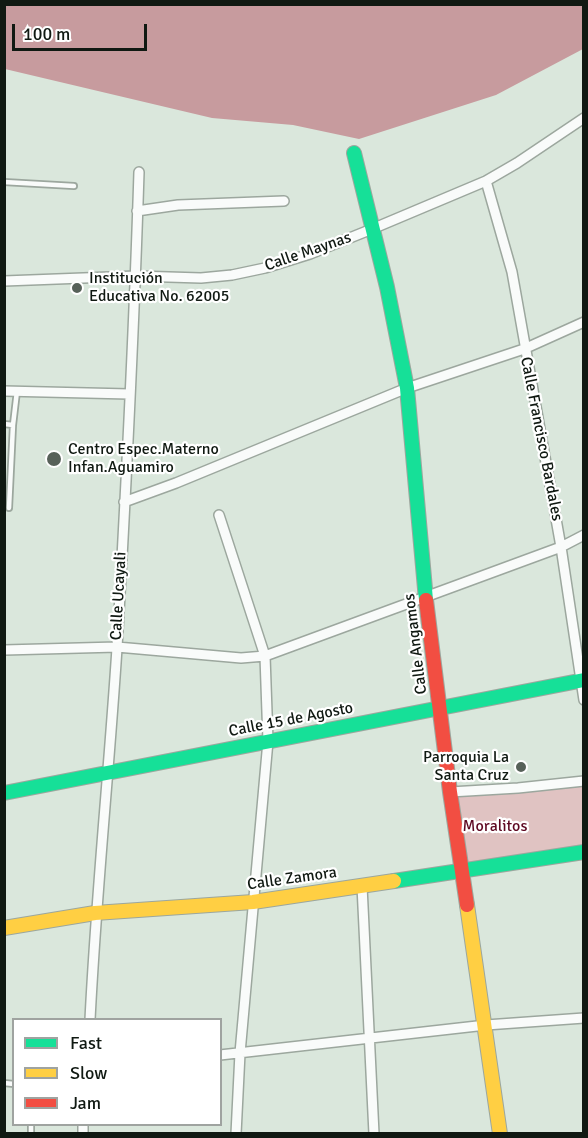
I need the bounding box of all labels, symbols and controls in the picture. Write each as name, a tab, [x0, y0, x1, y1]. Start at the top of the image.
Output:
scale bar	[15, 12, 150, 50]
text: 100 m	[23, 23, 70, 45]
street label: Calle Maynas	[262, 228, 354, 276]
place label: Institución Educativa No. 62005	[89, 269, 229, 307]
marker: Institución Educativa No. 62005	[70, 281, 84, 295]
street label: Calle Francisco Bardales	[516, 355, 566, 523]
place label: Centro Espec.Materno Infan.Aguamiro	[68, 440, 219, 478]
marker: Centro Espec.Materno Infan.Aguamiro	[45, 450, 63, 468]
street label: Calle Ucayali	[107, 551, 131, 641]
street label: Calle Angamos	[400, 593, 432, 695]
street label: Calle 15 de Agosto	[227, 699, 355, 741]
place label: Parroquia La Santa Cruz	[423, 748, 509, 786]
marker: Parroquia La Santa Cruz	[514, 760, 528, 774]
park label: Moralitos	[463, 817, 527, 837]
street label: Calle Zamora	[246, 863, 338, 895]
legend	[12, 1018, 222, 1126]
text: Fast	[70, 1032, 102, 1054]
text: Slow	[70, 1062, 107, 1084]
text: Jam	[70, 1092, 101, 1114]

